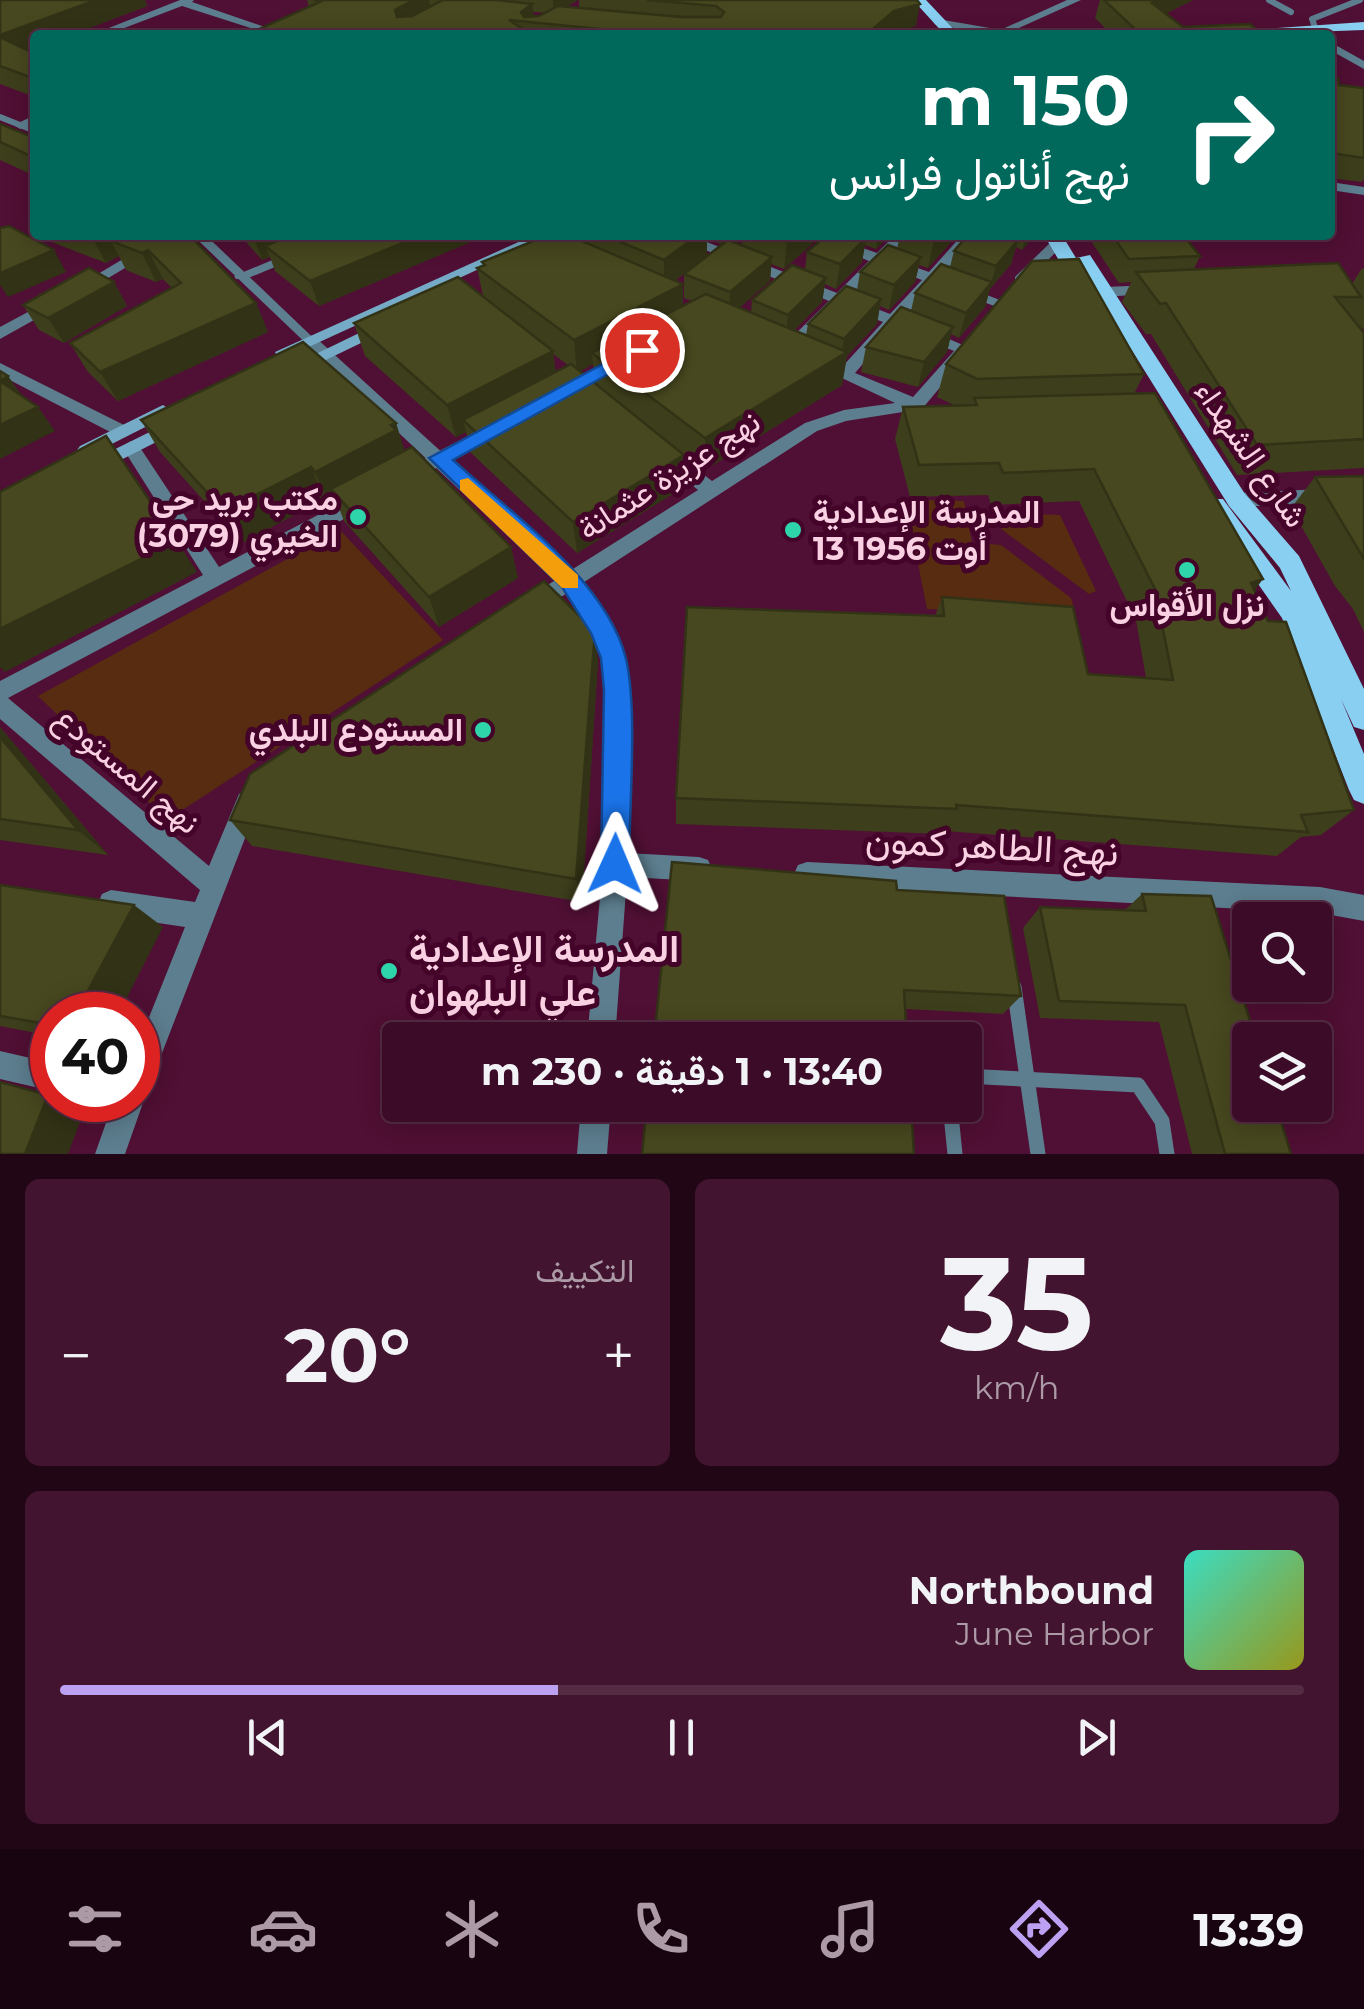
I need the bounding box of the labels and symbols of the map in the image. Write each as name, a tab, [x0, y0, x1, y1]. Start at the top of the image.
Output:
pin	[600, 308, 685, 393]
street label: شارع الشهداء	[1184, 373, 1316, 536]
street label: نهج عزيزة عثمانة	[570, 401, 769, 550]
place label: مكتب بريد حي الخيري (3079)	[137, 479, 338, 562]
place label: المدرسة الإعدادية 13 أوت 1956	[813, 492, 1040, 569]
marker: مكتب بريد حي الخيري (3079)	[347, 506, 369, 528]
marker: المدرسة الإعدادية 13 أوت 1956	[782, 519, 804, 541]
marker: نزل الأقواس	[1176, 559, 1198, 581]
place label: نزل الأقواس	[1110, 585, 1264, 625]
street label: نهج المستودع	[45, 697, 208, 844]
place label: المستودع البلدي	[249, 710, 463, 756]
marker: المستودع البلدي	[472, 719, 494, 741]
position arrow	[563, 812, 667, 916]
street label: نهج الطاهر كمون	[864, 815, 1120, 879]
place label: المدرسة الإعدادية علي البلهوان	[409, 925, 679, 1025]
marker: المدرسة الإعدادية علي البلهوان	[378, 960, 400, 982]
speed limit sign: 40	[30, 992, 160, 1122]

